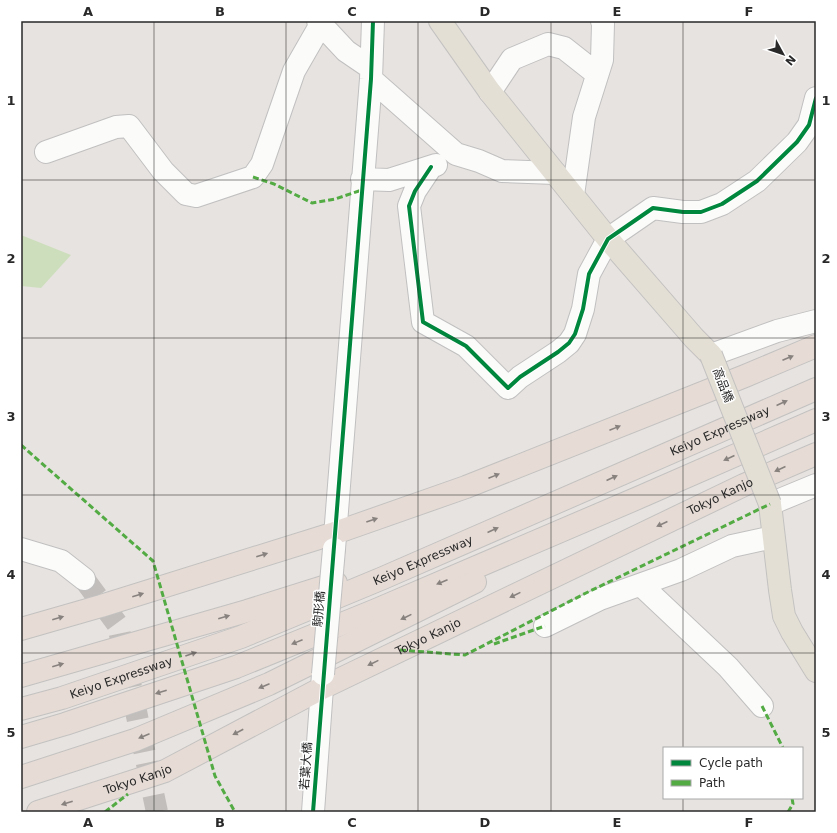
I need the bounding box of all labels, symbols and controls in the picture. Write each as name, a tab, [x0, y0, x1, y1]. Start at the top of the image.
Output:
text: A	[83, 4, 93, 19]
text: B	[215, 4, 225, 19]
text: C	[347, 4, 357, 19]
text: D	[480, 4, 491, 19]
text: E	[613, 4, 621, 19]
text: F	[745, 4, 753, 19]
north arrow	[763, 34, 803, 74]
text: N	[782, 52, 798, 68]
text: 1	[6, 93, 16, 108]
text: 1	[821, 93, 831, 108]
text: 2	[6, 251, 16, 266]
text: 2	[821, 251, 831, 266]
one-way arrow	[782, 355, 793, 361]
street label: 高品橋	[710, 366, 736, 404]
one-way arrow	[777, 400, 789, 406]
street label: Keiyo Expressway	[668, 403, 772, 459]
text: 3	[6, 409, 16, 424]
text: 3	[821, 409, 831, 424]
one-way arrow	[610, 425, 621, 431]
one-way arrow	[723, 455, 735, 462]
one-way arrow	[774, 467, 786, 473]
one-way arrow	[489, 473, 500, 479]
one-way arrow	[606, 475, 617, 481]
street label: Tokyo Kanjo	[684, 475, 755, 518]
one-way arrow	[366, 516, 378, 522]
one-way arrow	[657, 521, 668, 527]
one-way arrow	[487, 527, 498, 533]
street label: Keiyo Expressway	[371, 533, 475, 588]
one-way arrow	[257, 552, 269, 558]
text: 4	[6, 567, 16, 582]
text: 4	[821, 567, 831, 582]
one-way arrow	[436, 579, 448, 585]
street label: 駒形橋	[310, 590, 328, 628]
one-way arrow	[133, 591, 145, 597]
one-way arrow	[509, 591, 520, 598]
one-way arrow	[217, 614, 230, 620]
one-way arrow	[400, 614, 412, 620]
one-way arrow	[53, 615, 65, 621]
street label: Tokyo Kanjo	[392, 615, 463, 659]
one-way arrow	[290, 640, 302, 646]
one-way arrow	[186, 650, 198, 656]
street label: Keiyo Expressway	[68, 654, 174, 702]
one-way arrow	[367, 660, 378, 667]
one-way arrow	[52, 662, 65, 668]
one-way arrow	[258, 683, 269, 689]
one-way arrow	[155, 689, 167, 695]
text: 5	[6, 725, 16, 740]
text: 5	[821, 725, 831, 740]
one-way arrow	[232, 729, 244, 736]
one-way arrow	[137, 734, 149, 740]
street label: 若葉大橋	[297, 742, 315, 790]
legend	[663, 747, 803, 799]
text: Cycle path	[699, 756, 763, 770]
street label: Tokyo Kanjo	[101, 762, 174, 798]
text: Path	[699, 776, 725, 790]
one-way arrow	[60, 800, 72, 806]
text: A	[83, 815, 93, 830]
text: B	[215, 815, 225, 830]
text: C	[347, 815, 357, 830]
text: D	[480, 815, 491, 830]
text: E	[613, 815, 621, 830]
text: F	[745, 815, 753, 830]

